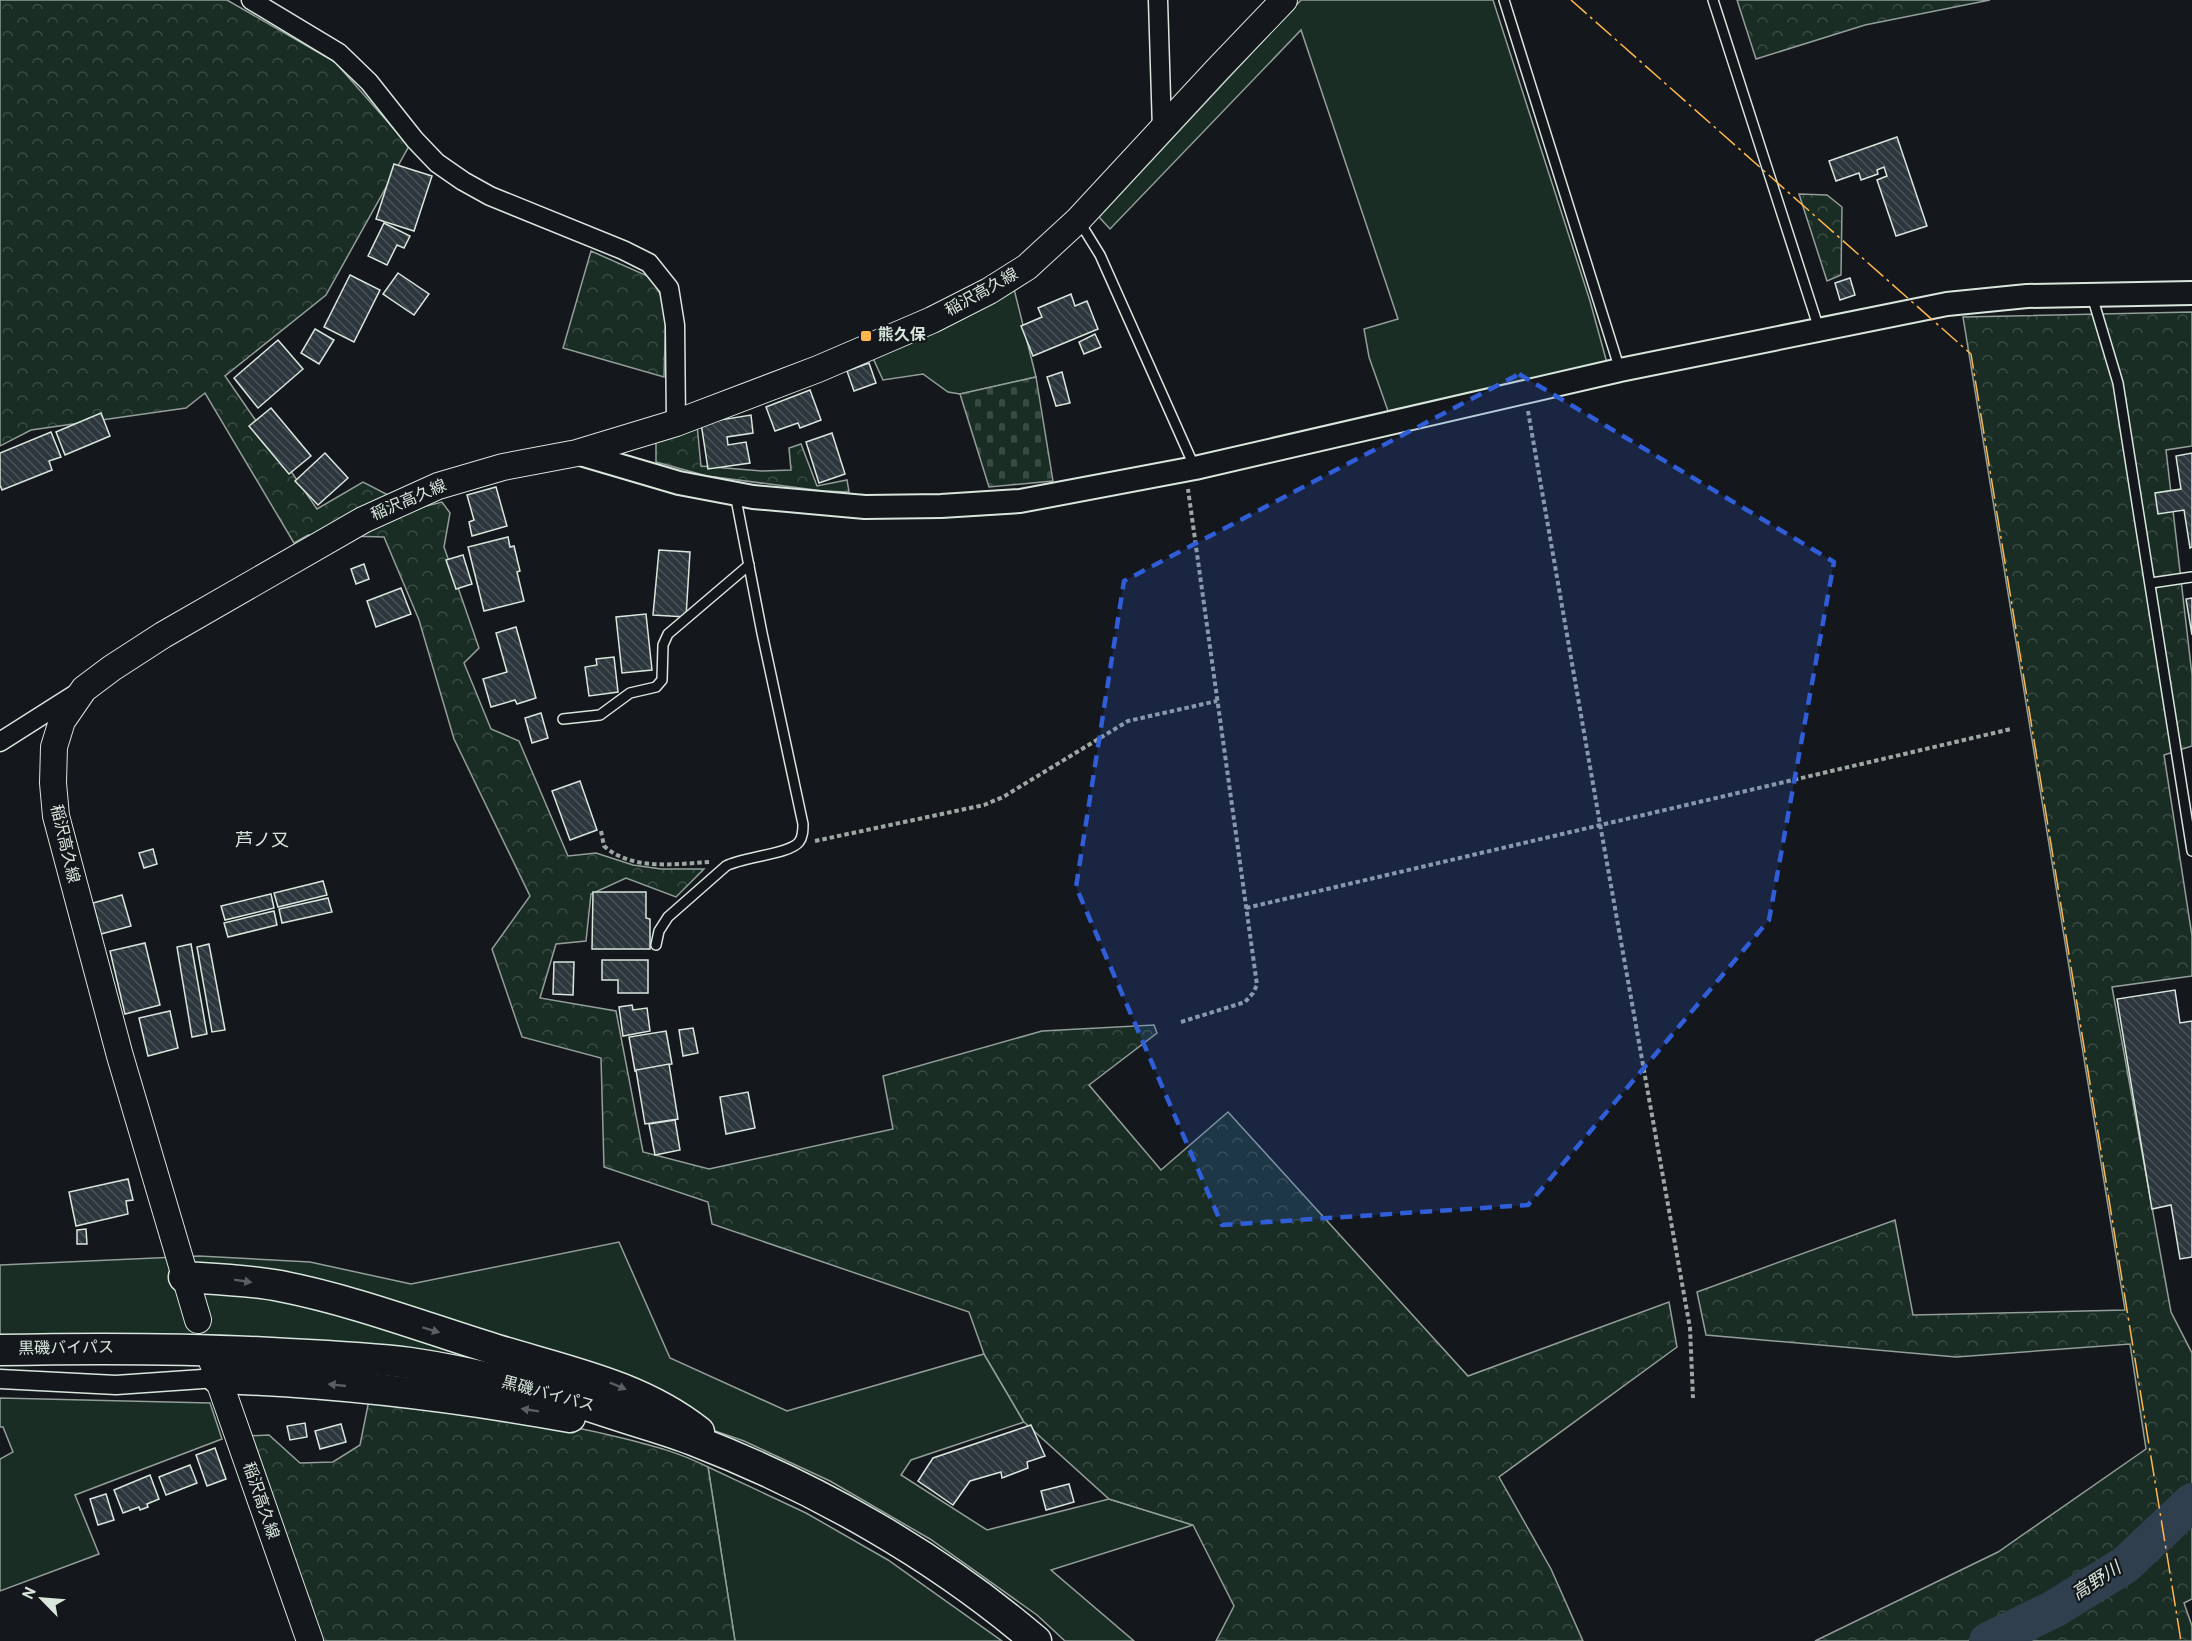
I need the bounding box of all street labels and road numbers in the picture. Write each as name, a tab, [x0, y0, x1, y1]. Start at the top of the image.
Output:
street label: 稲沢高久線	[942, 265, 1022, 321]
street label: 稲沢高久線	[368, 476, 450, 526]
street label: 稲沢高久線	[45, 803, 83, 885]
street label: 黒磯バイパス	[18, 1338, 114, 1360]
street label: 黒磯バイパス	[499, 1373, 597, 1417]
street label: 稲沢高久線	[238, 1460, 282, 1542]

